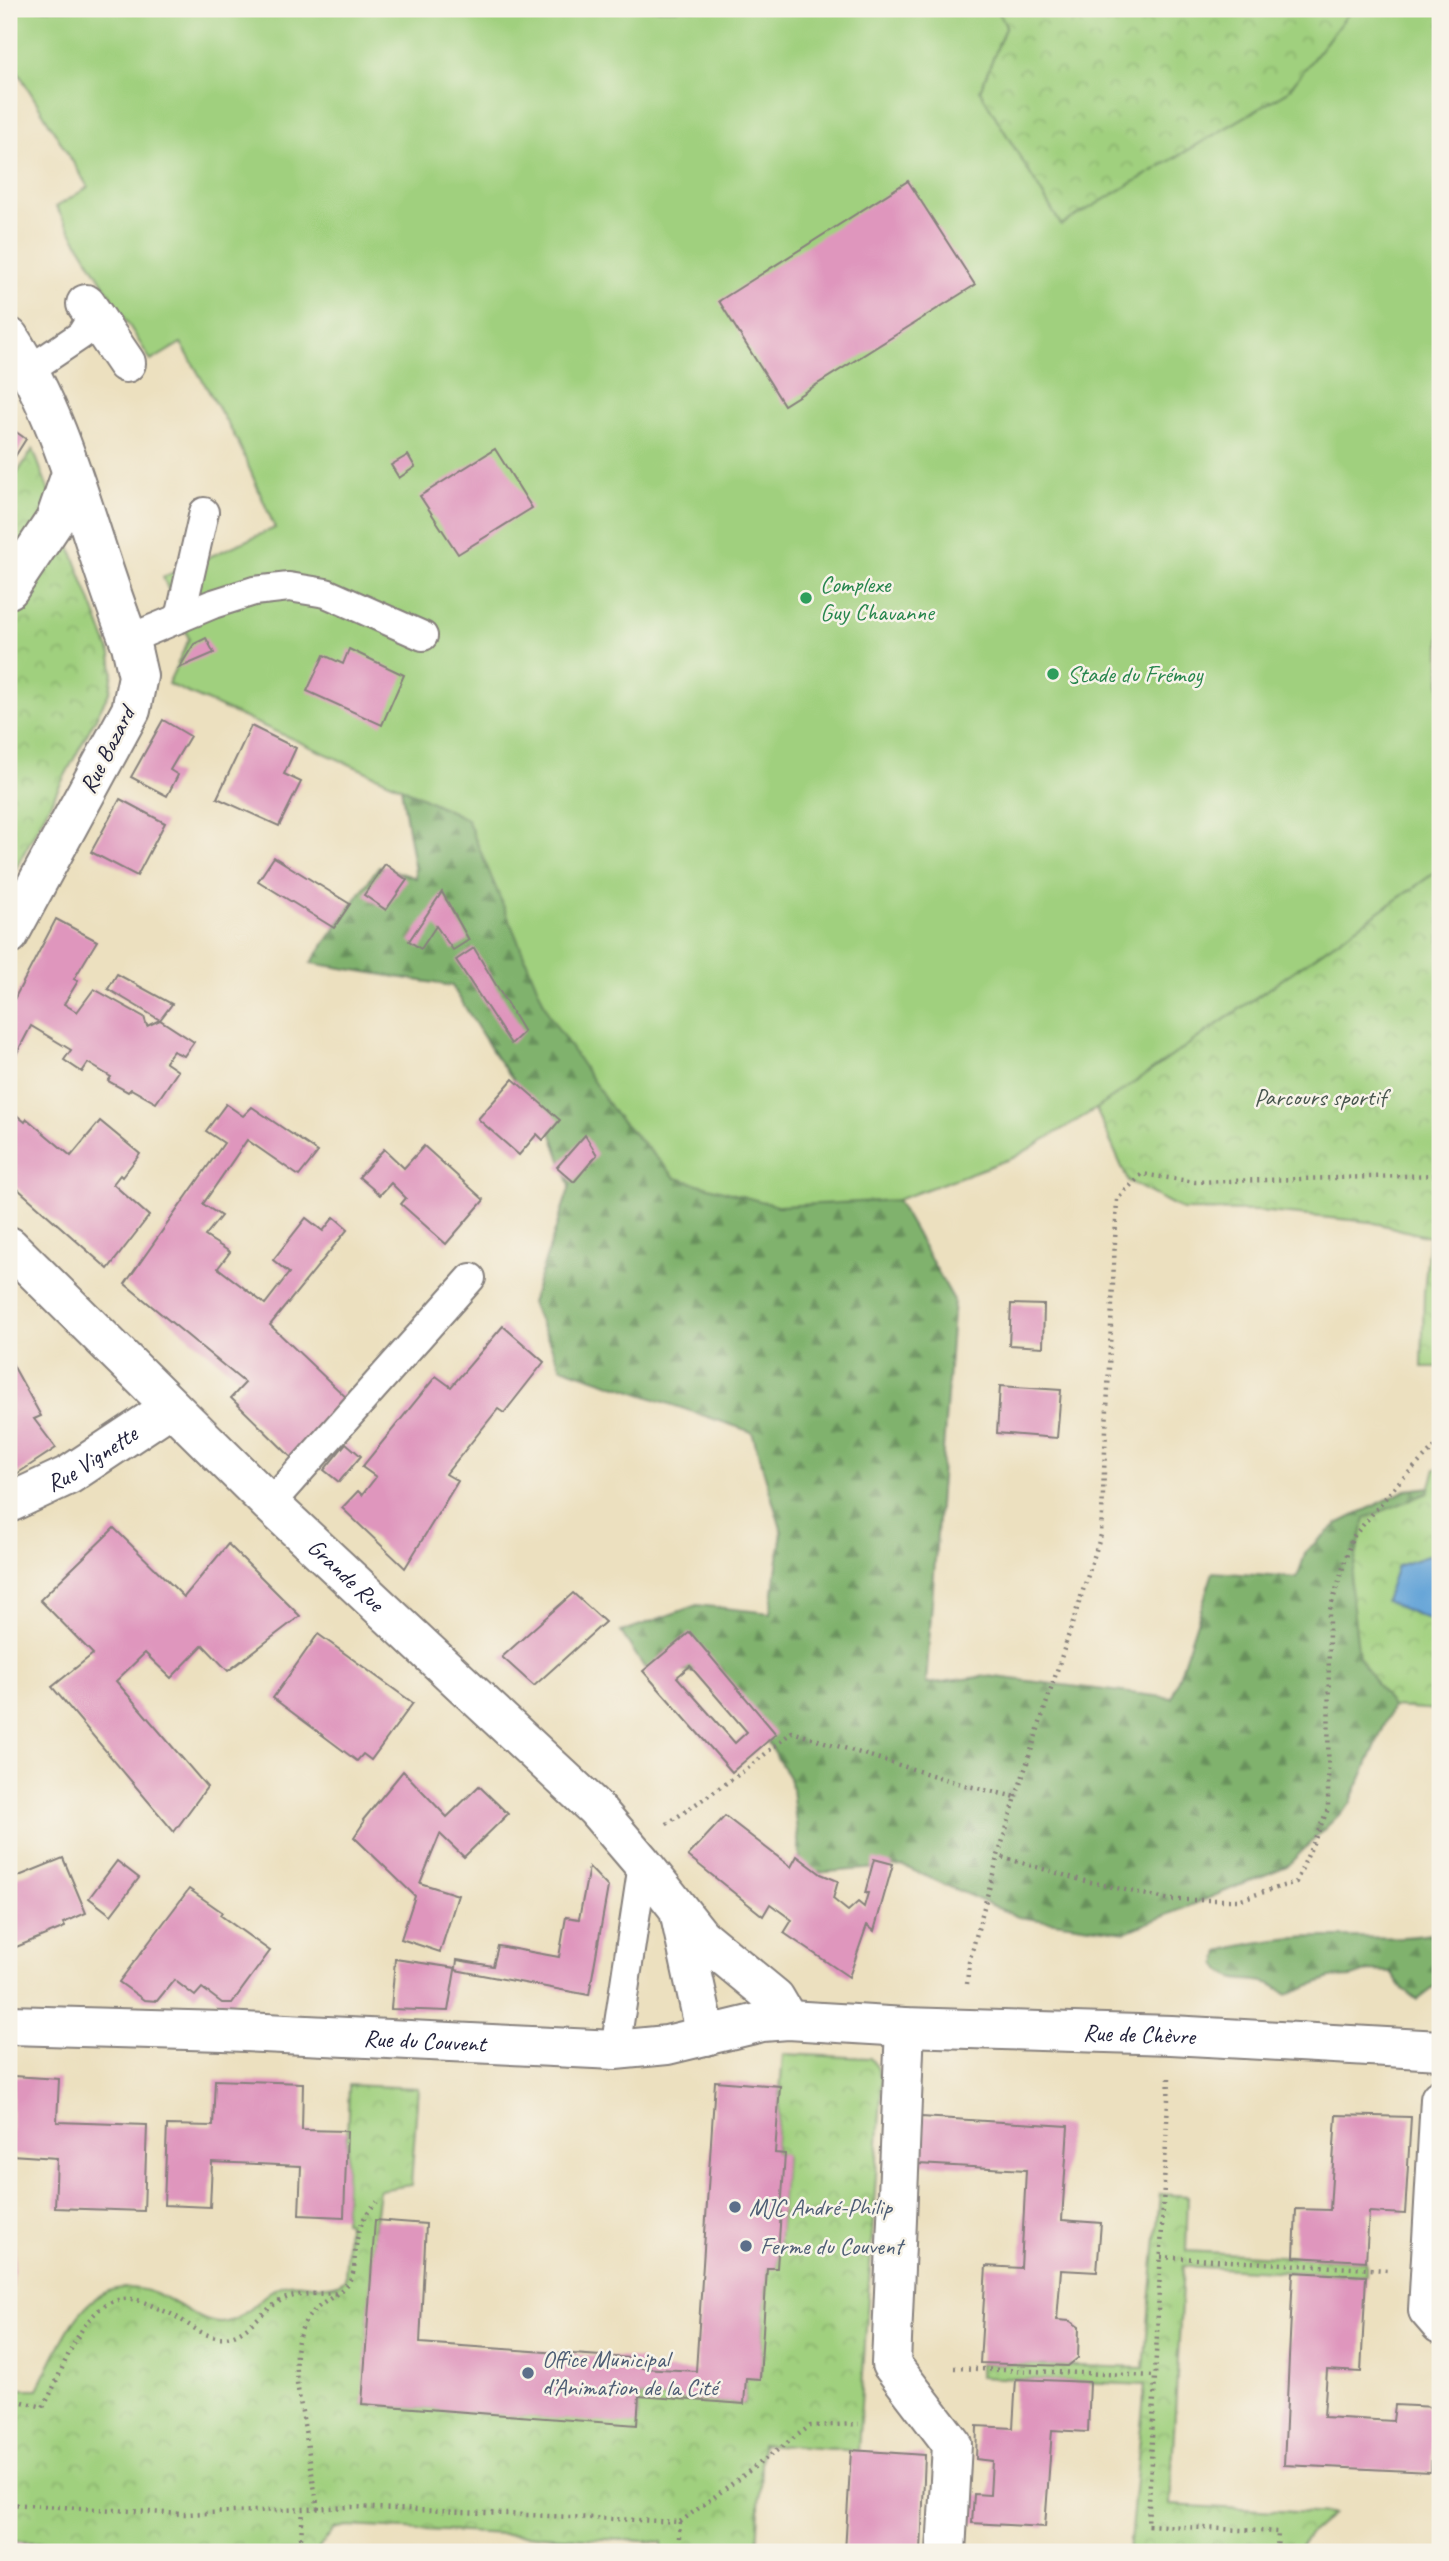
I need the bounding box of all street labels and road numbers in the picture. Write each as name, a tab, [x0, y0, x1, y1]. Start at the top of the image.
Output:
street label: Rue Bazard	[73, 699, 143, 798]
street label: Rue Vignette	[42, 1418, 145, 1498]
street label: Grande Rue	[301, 1532, 392, 1620]
street label: Rue de Chèvre	[1083, 2017, 1198, 2051]
street label: Rue du Couvent	[363, 2023, 488, 2059]

